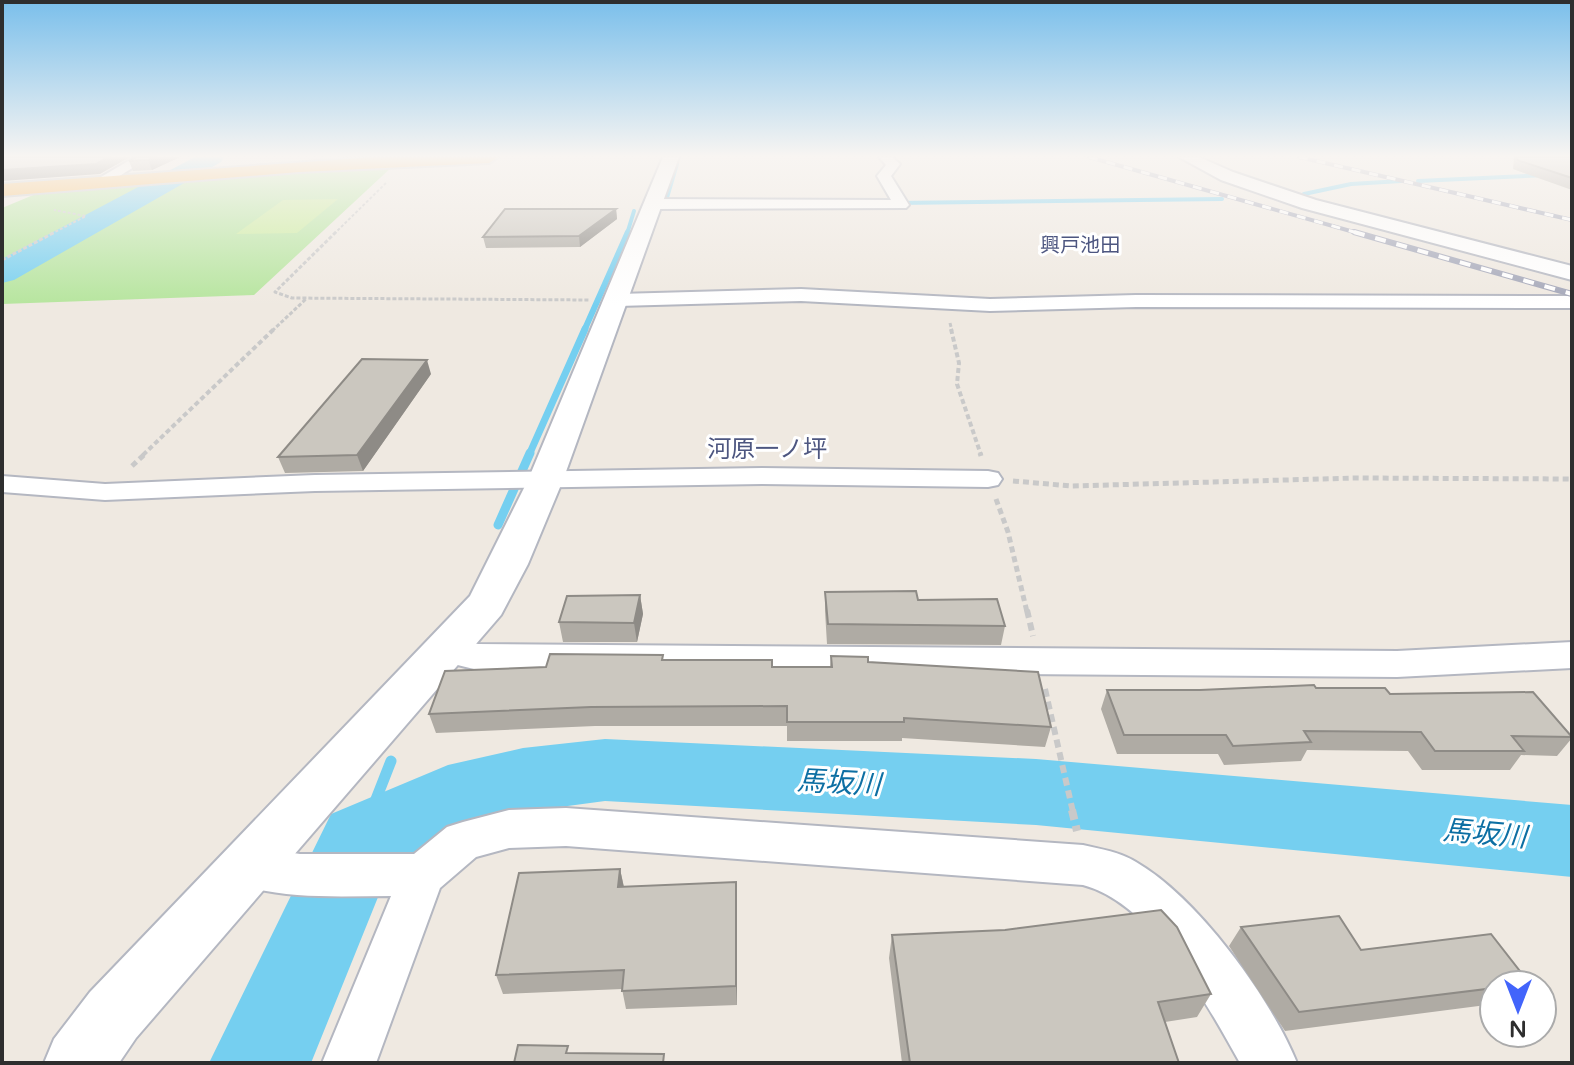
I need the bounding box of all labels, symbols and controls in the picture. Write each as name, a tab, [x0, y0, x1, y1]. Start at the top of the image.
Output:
district label: 興戸池田	[1040, 234, 1120, 258]
district label: 河原一ノ坪	[707, 435, 827, 464]
water label: 馬坂川	[796, 764, 885, 802]
water label: 馬坂川	[1442, 813, 1531, 855]
north arrow	[1478, 969, 1558, 1049]
text: N	[1509, 1015, 1527, 1041]

